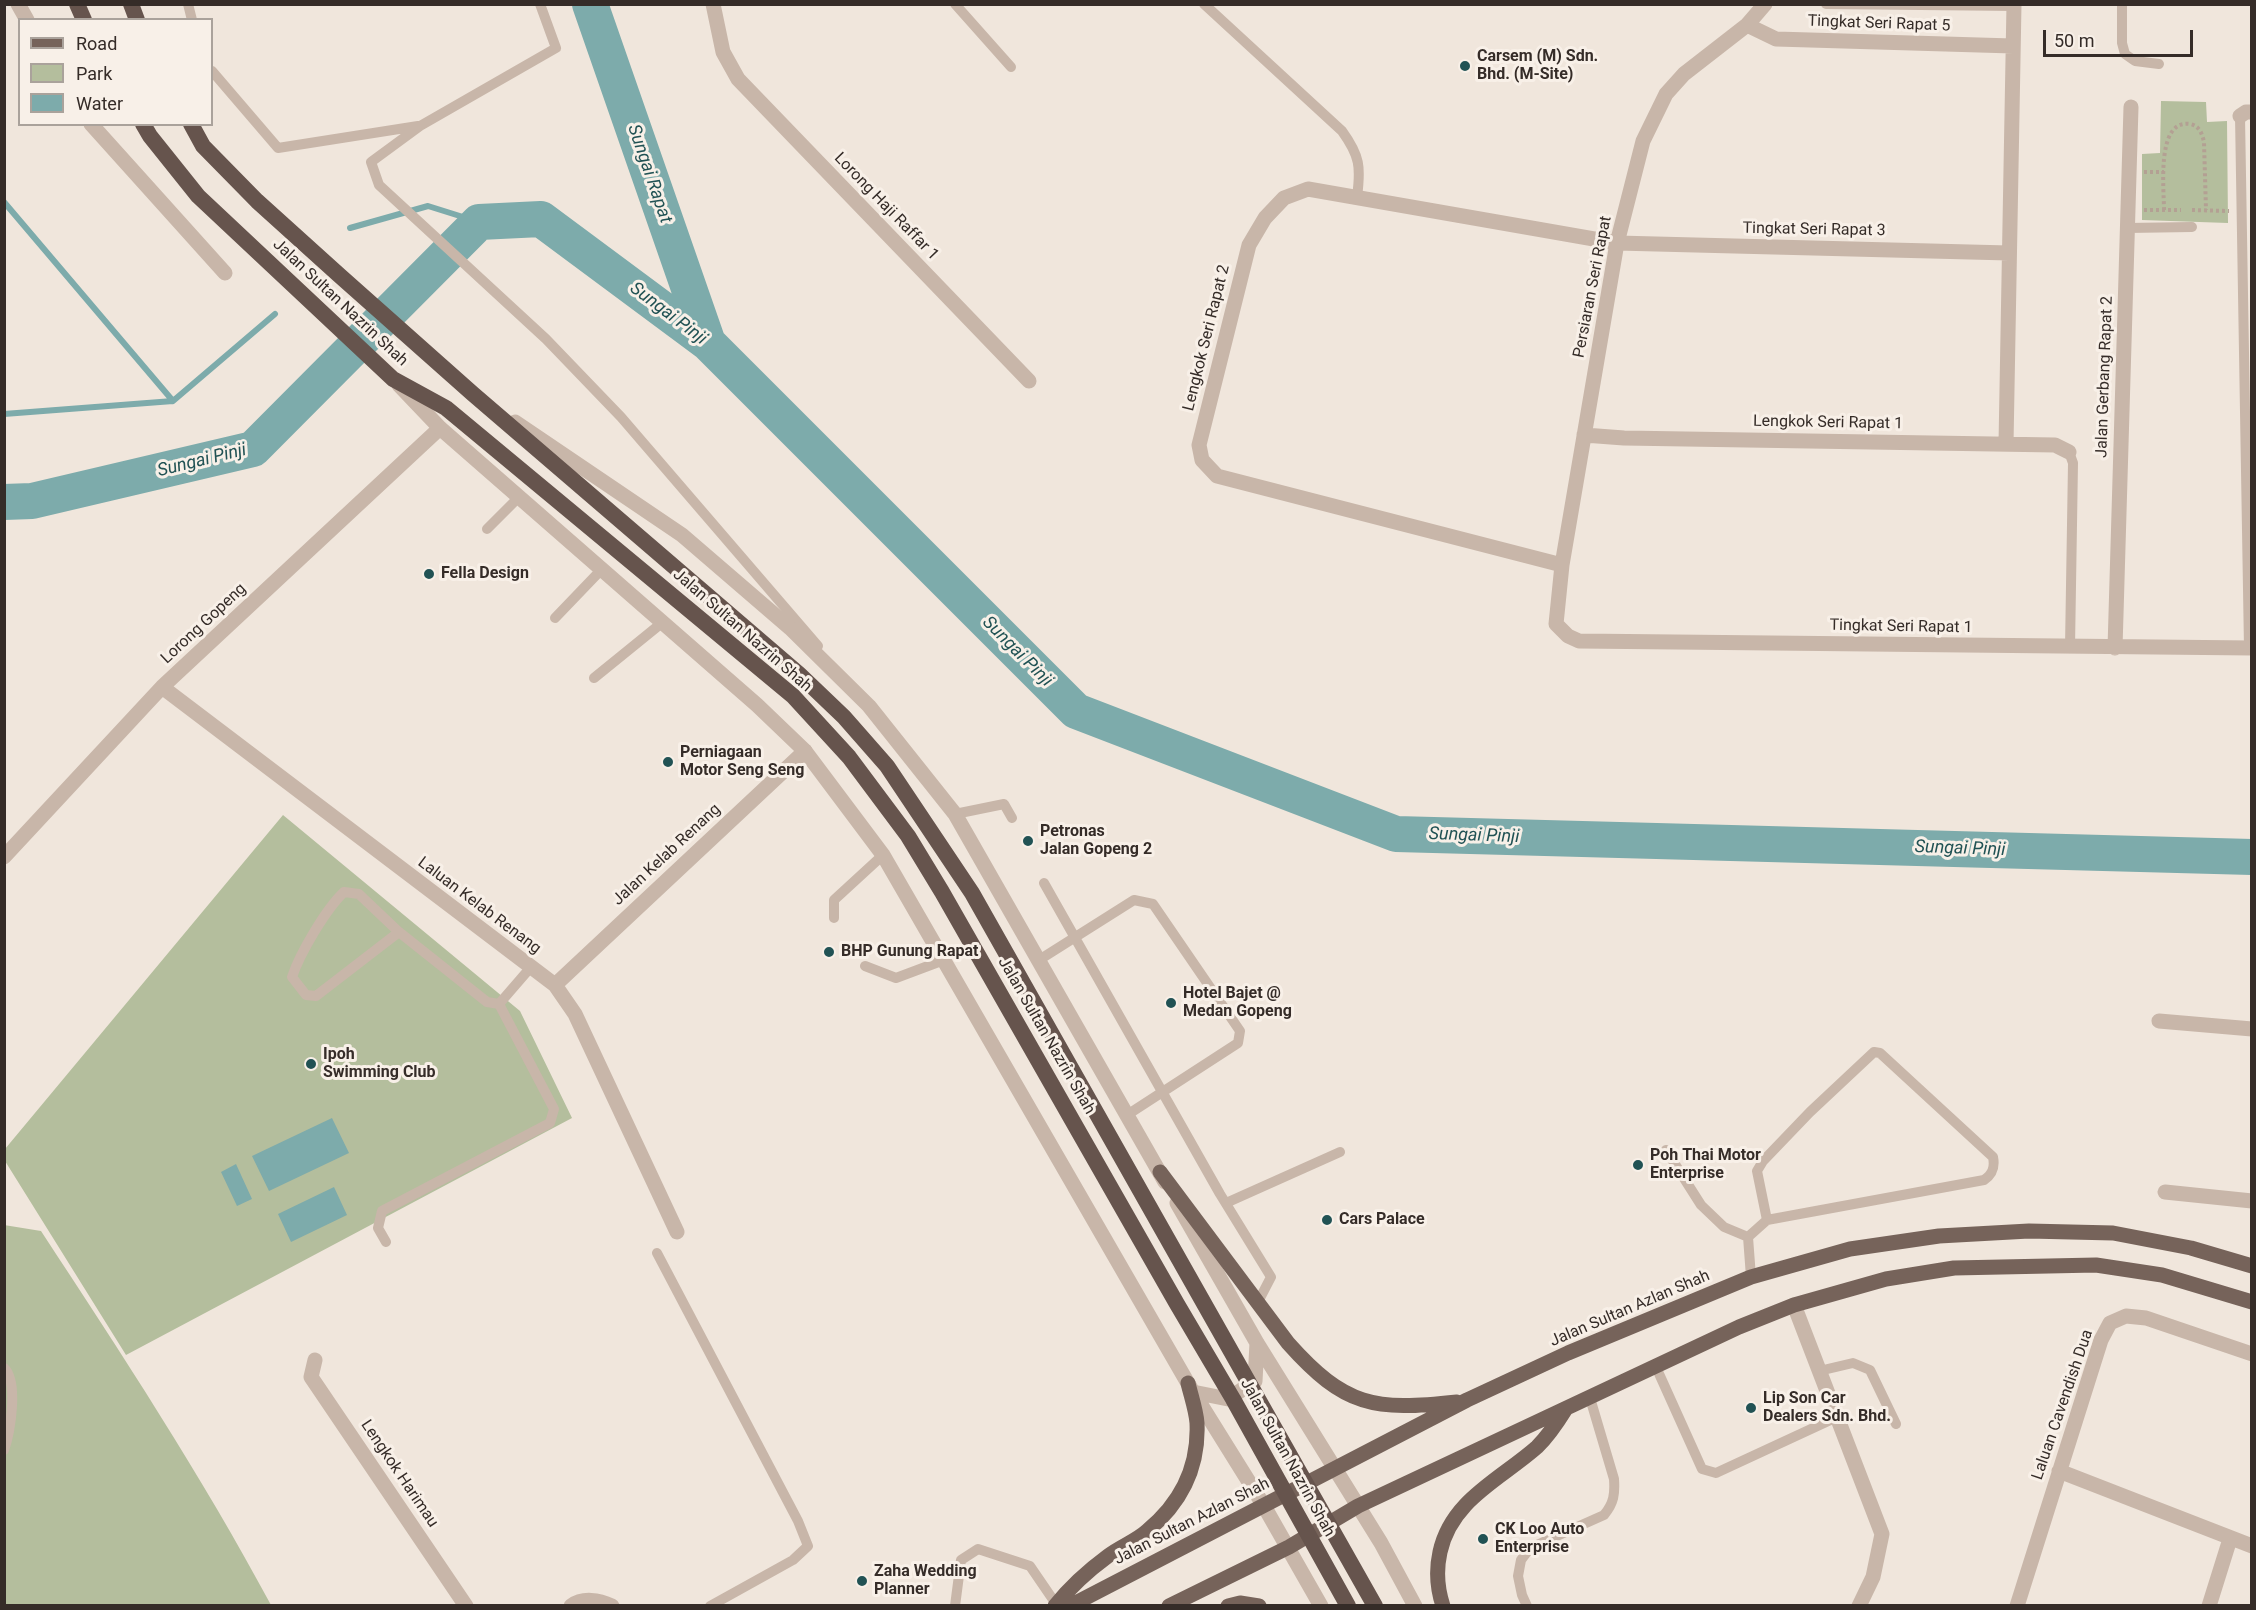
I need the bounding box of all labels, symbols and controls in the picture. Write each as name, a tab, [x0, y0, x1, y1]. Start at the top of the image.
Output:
street label: Tingkat Seri Rapat 5	[1807, 12, 1951, 36]
legend	[18, 18, 213, 126]
scale bar	[2046, 18, 2196, 56]
text: 50 m	[2054, 30, 2094, 51]
text: Road	[76, 33, 117, 54]
place label: Carsem (M) Sdn. Bhd. (M-Site)	[1477, 47, 1598, 85]
marker: Carsem (M) Sdn. Bhd. (M-Site)	[1458, 59, 1472, 73]
text: Park	[76, 63, 112, 84]
text: Water	[76, 93, 123, 114]
water label: Sungai Rapat	[622, 122, 676, 226]
street label: Lorong Haji Raffar 1	[830, 149, 942, 265]
street label: Persiaran Seri Rapat	[1570, 214, 1616, 360]
street label: Tingkat Seri Rapat 3	[1742, 219, 1886, 241]
street label: Jalan Sultan Nazrin Shah	[268, 235, 412, 371]
street label: Lengkok Seri Rapat 2	[1180, 263, 1234, 413]
water label: Sungai Pinji	[625, 278, 711, 350]
street label: Jalan Gerbang Rapat 2	[2093, 296, 2117, 458]
street label: Lengkok Seri Rapat 1	[1753, 412, 1903, 434]
water label: Sungai Pinji	[155, 440, 249, 482]
place label: Fella Design	[441, 564, 529, 584]
street label: Jalan Sultan Nazrin Shah	[669, 565, 815, 697]
marker: Fella Design	[422, 567, 436, 581]
street label: Lorong Gopeng	[158, 580, 250, 668]
water label: Sungai Pinji	[977, 612, 1057, 692]
street label: Tingkat Seri Rapat 1	[1829, 616, 1973, 638]
place label: Perniagaan Motor Seng Seng	[680, 743, 804, 781]
marker: Perniagaan Motor Seng Seng	[661, 755, 675, 769]
street label: Jalan Kelab Renang	[609, 800, 725, 910]
place label: Petronas Jalan Gopeng 2	[1040, 822, 1152, 860]
water label: Sungai Pinji	[1428, 824, 1520, 848]
marker: Petronas Jalan Gopeng 2	[1021, 834, 1035, 848]
water label: Sungai Pinji	[1914, 837, 2006, 861]
street label: Laluan Kelab Renang	[414, 853, 544, 959]
place label: BHP Gunung Rapat	[841, 942, 978, 962]
marker: BHP Gunung Rapat	[822, 945, 836, 959]
street label: Jalan Sultan Nazrin Shah	[993, 954, 1099, 1118]
place label: Hotel Bajet @ Medan Gopeng	[1183, 984, 1292, 1022]
marker: Hotel Bajet @ Medan Gopeng	[1164, 996, 1178, 1010]
place label: Ipoh Swimming Club	[323, 1045, 436, 1083]
marker: Ipoh Swimming Club	[304, 1057, 318, 1071]
place label: Poh Thai Motor Enterprise	[1650, 1146, 1761, 1184]
marker: Poh Thai Motor Enterprise	[1631, 1158, 1645, 1172]
place label: Cars Palace	[1339, 1210, 1425, 1230]
marker: Cars Palace	[1320, 1213, 1334, 1227]
street label: Jalan Sultan Azlan Shah	[1547, 1267, 1713, 1351]
street label: Laluan Cavendish Dua	[2028, 1327, 2098, 1483]
street label: Jalan Sultan Nazrin Shah	[1235, 1376, 1339, 1540]
place label: Lip Son Car Dealers Sdn. Bhd.	[1763, 1389, 1891, 1427]
marker: Lip Son Car Dealers Sdn. Bhd.	[1744, 1401, 1758, 1415]
street label: Lengkok Harimau	[356, 1417, 442, 1531]
street label: Jalan Sultan Azlan Shah	[1111, 1474, 1273, 1570]
place label: CK Loo Auto Enterprise	[1495, 1520, 1584, 1558]
marker: CK Loo Auto Enterprise	[1476, 1532, 1490, 1546]
place label: Zaha Wedding Planner	[874, 1562, 977, 1600]
marker: Zaha Wedding Planner	[855, 1574, 869, 1588]

